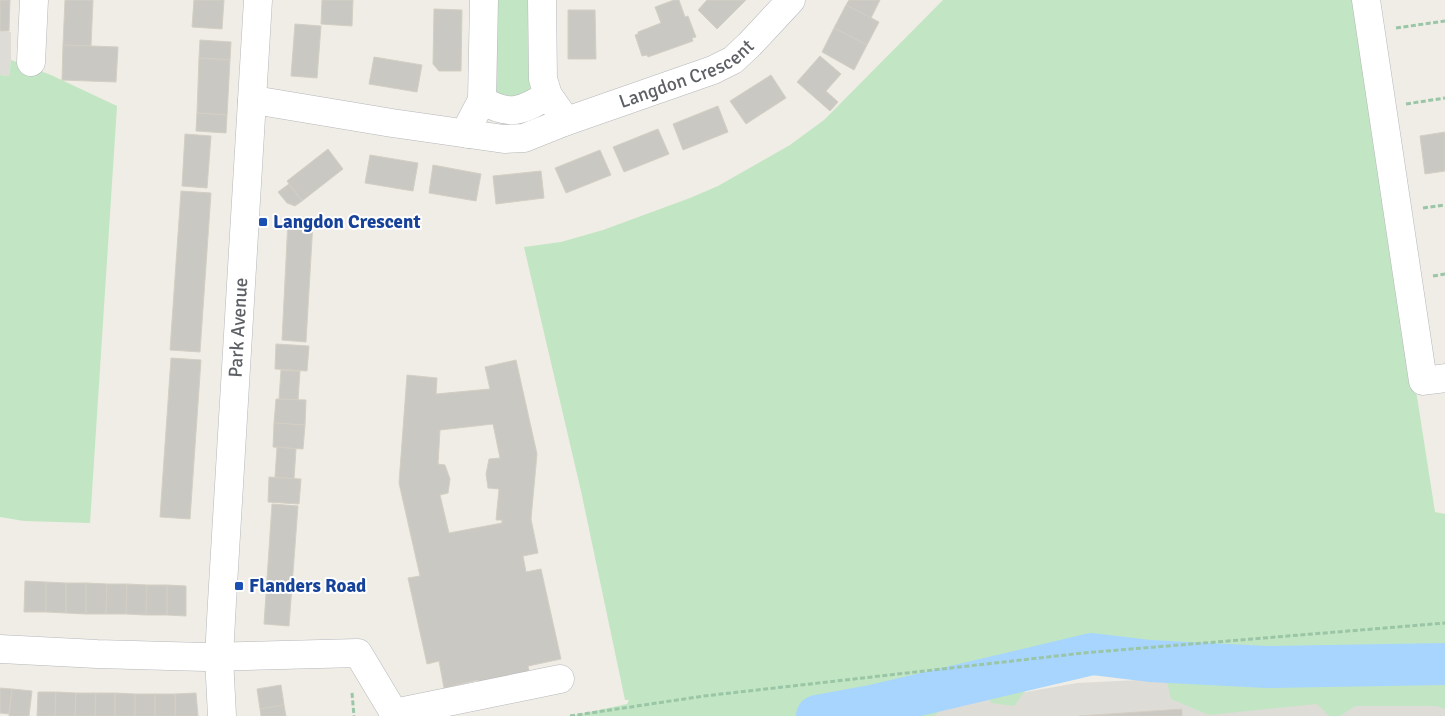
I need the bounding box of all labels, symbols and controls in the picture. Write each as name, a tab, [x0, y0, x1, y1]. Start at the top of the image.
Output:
street label: Langdon Crescent	[616, 34, 759, 114]
place label: Langdon Crescent	[273, 210, 421, 234]
marker: Langdon Crescent	[257, 216, 269, 228]
street label: Park Avenue	[223, 277, 253, 378]
place label: Flanders Road	[249, 574, 366, 598]
marker: Flanders Road	[233, 580, 245, 592]

